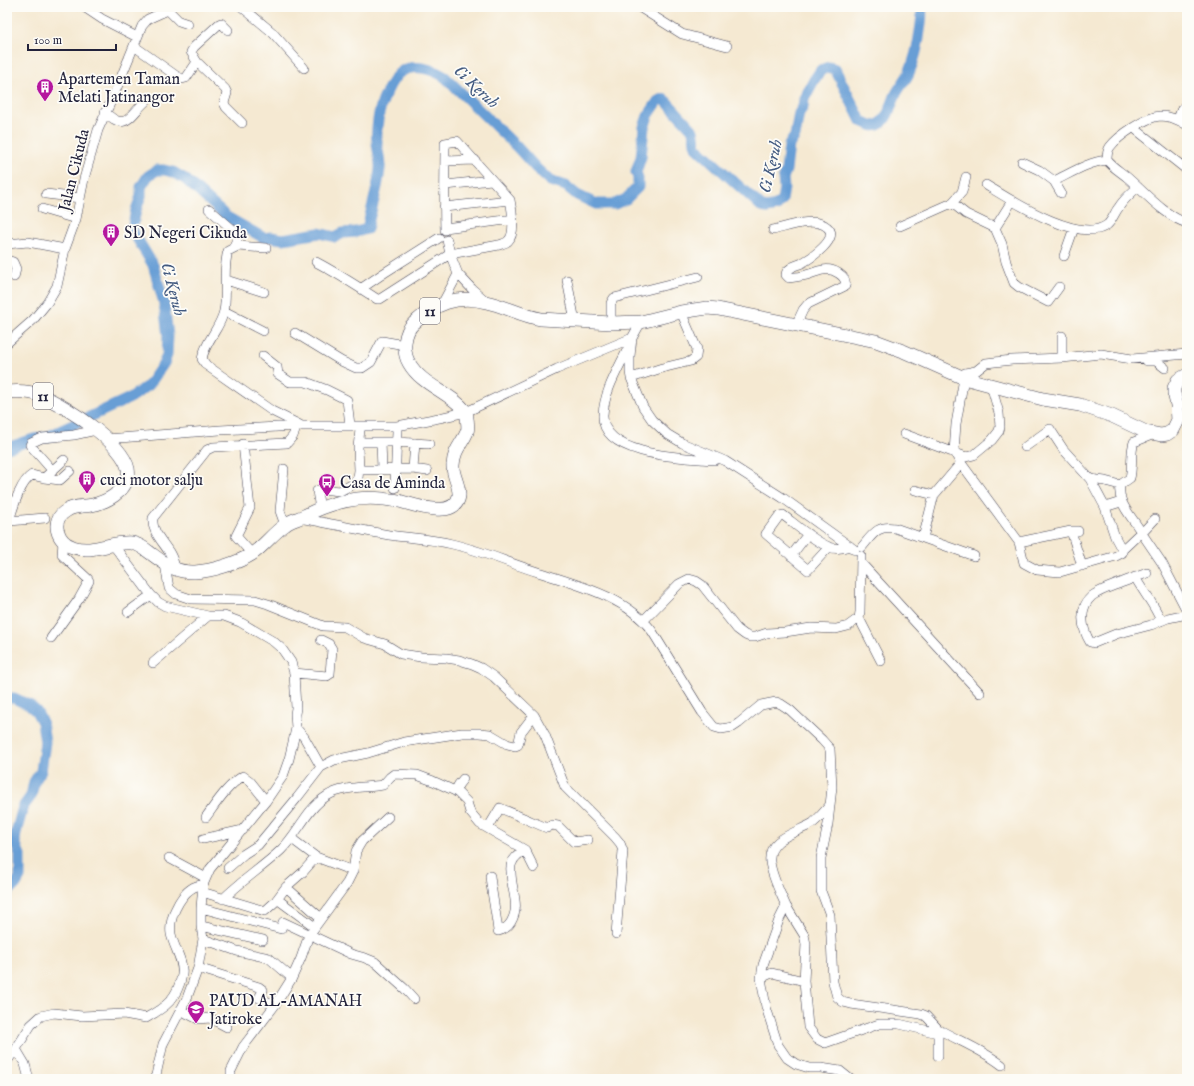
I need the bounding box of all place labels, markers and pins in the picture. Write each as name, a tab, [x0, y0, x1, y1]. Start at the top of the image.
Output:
place label: Apartemen Taman Melati Jatinangor	[57, 70, 180, 108]
building icon: Apartemen Taman Melati Jatinangor	[35, 77, 55, 102]
building icon: SD Negeri Cikuda	[101, 222, 121, 247]
place label: SD Negeri Cikuda	[124, 224, 247, 244]
building icon: cuci motor salju	[77, 469, 97, 494]
place label: cuci motor salju	[100, 471, 203, 491]
bus stop icon: Casa de Aminda	[317, 472, 337, 497]
place label: Casa de Aminda	[340, 474, 445, 494]
place label: PAUD AL-AMANAH Jatiroke	[207, 992, 363, 1030]
school or university icon: PAUD AL-AMANAH Jatiroke	[186, 999, 206, 1024]

